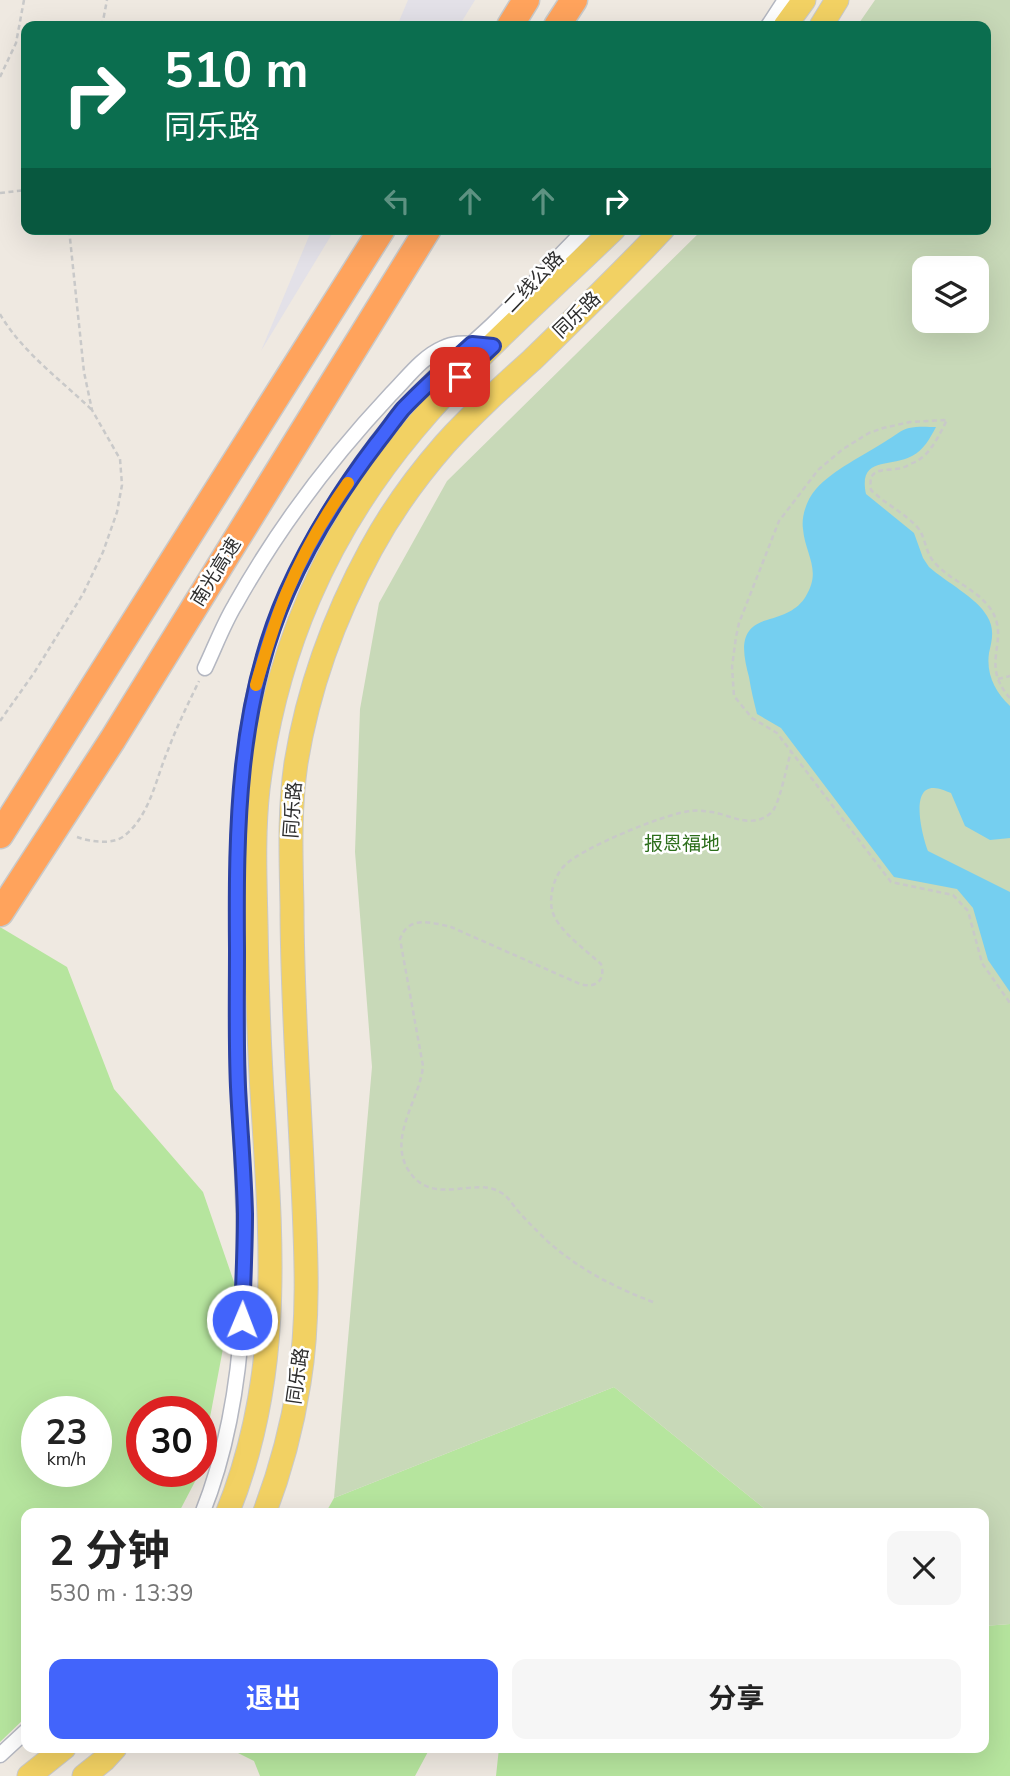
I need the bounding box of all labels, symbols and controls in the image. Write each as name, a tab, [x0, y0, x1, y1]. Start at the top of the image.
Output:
text: 510 m	[164, 37, 308, 104]
icon: right	[49, 49, 140, 140]
text: 同乐路	[164, 106, 260, 149]
icon: left	[378, 182, 416, 220]
icon: ahead	[451, 182, 489, 220]
icon: ahead	[524, 182, 562, 220]
icon: right	[597, 182, 635, 220]
street label: 二线公路	[498, 246, 570, 318]
map controls	[912, 256, 989, 333]
button: layers	[912, 256, 989, 333]
street label: 同乐路	[547, 286, 607, 344]
pin	[430, 347, 490, 407]
icon: arrive	[441, 358, 479, 396]
street label: 南光高速	[185, 533, 247, 611]
street label: 同乐路	[278, 781, 308, 839]
park label: 报恩福地	[644, 831, 720, 857]
position arrow	[205, 1283, 279, 1357]
street label: 同乐路	[281, 1346, 315, 1406]
speed limit sign: 30	[126, 1396, 217, 1487]
text: 23	[45, 1409, 88, 1456]
text: km/h	[47, 1447, 86, 1471]
text: 2 分钟	[49, 1523, 170, 1580]
button: close	[887, 1531, 961, 1605]
text: 530 m · 13:39	[49, 1578, 194, 1609]
button: 退出	[49, 1659, 498, 1739]
button: 分享	[512, 1659, 961, 1739]

